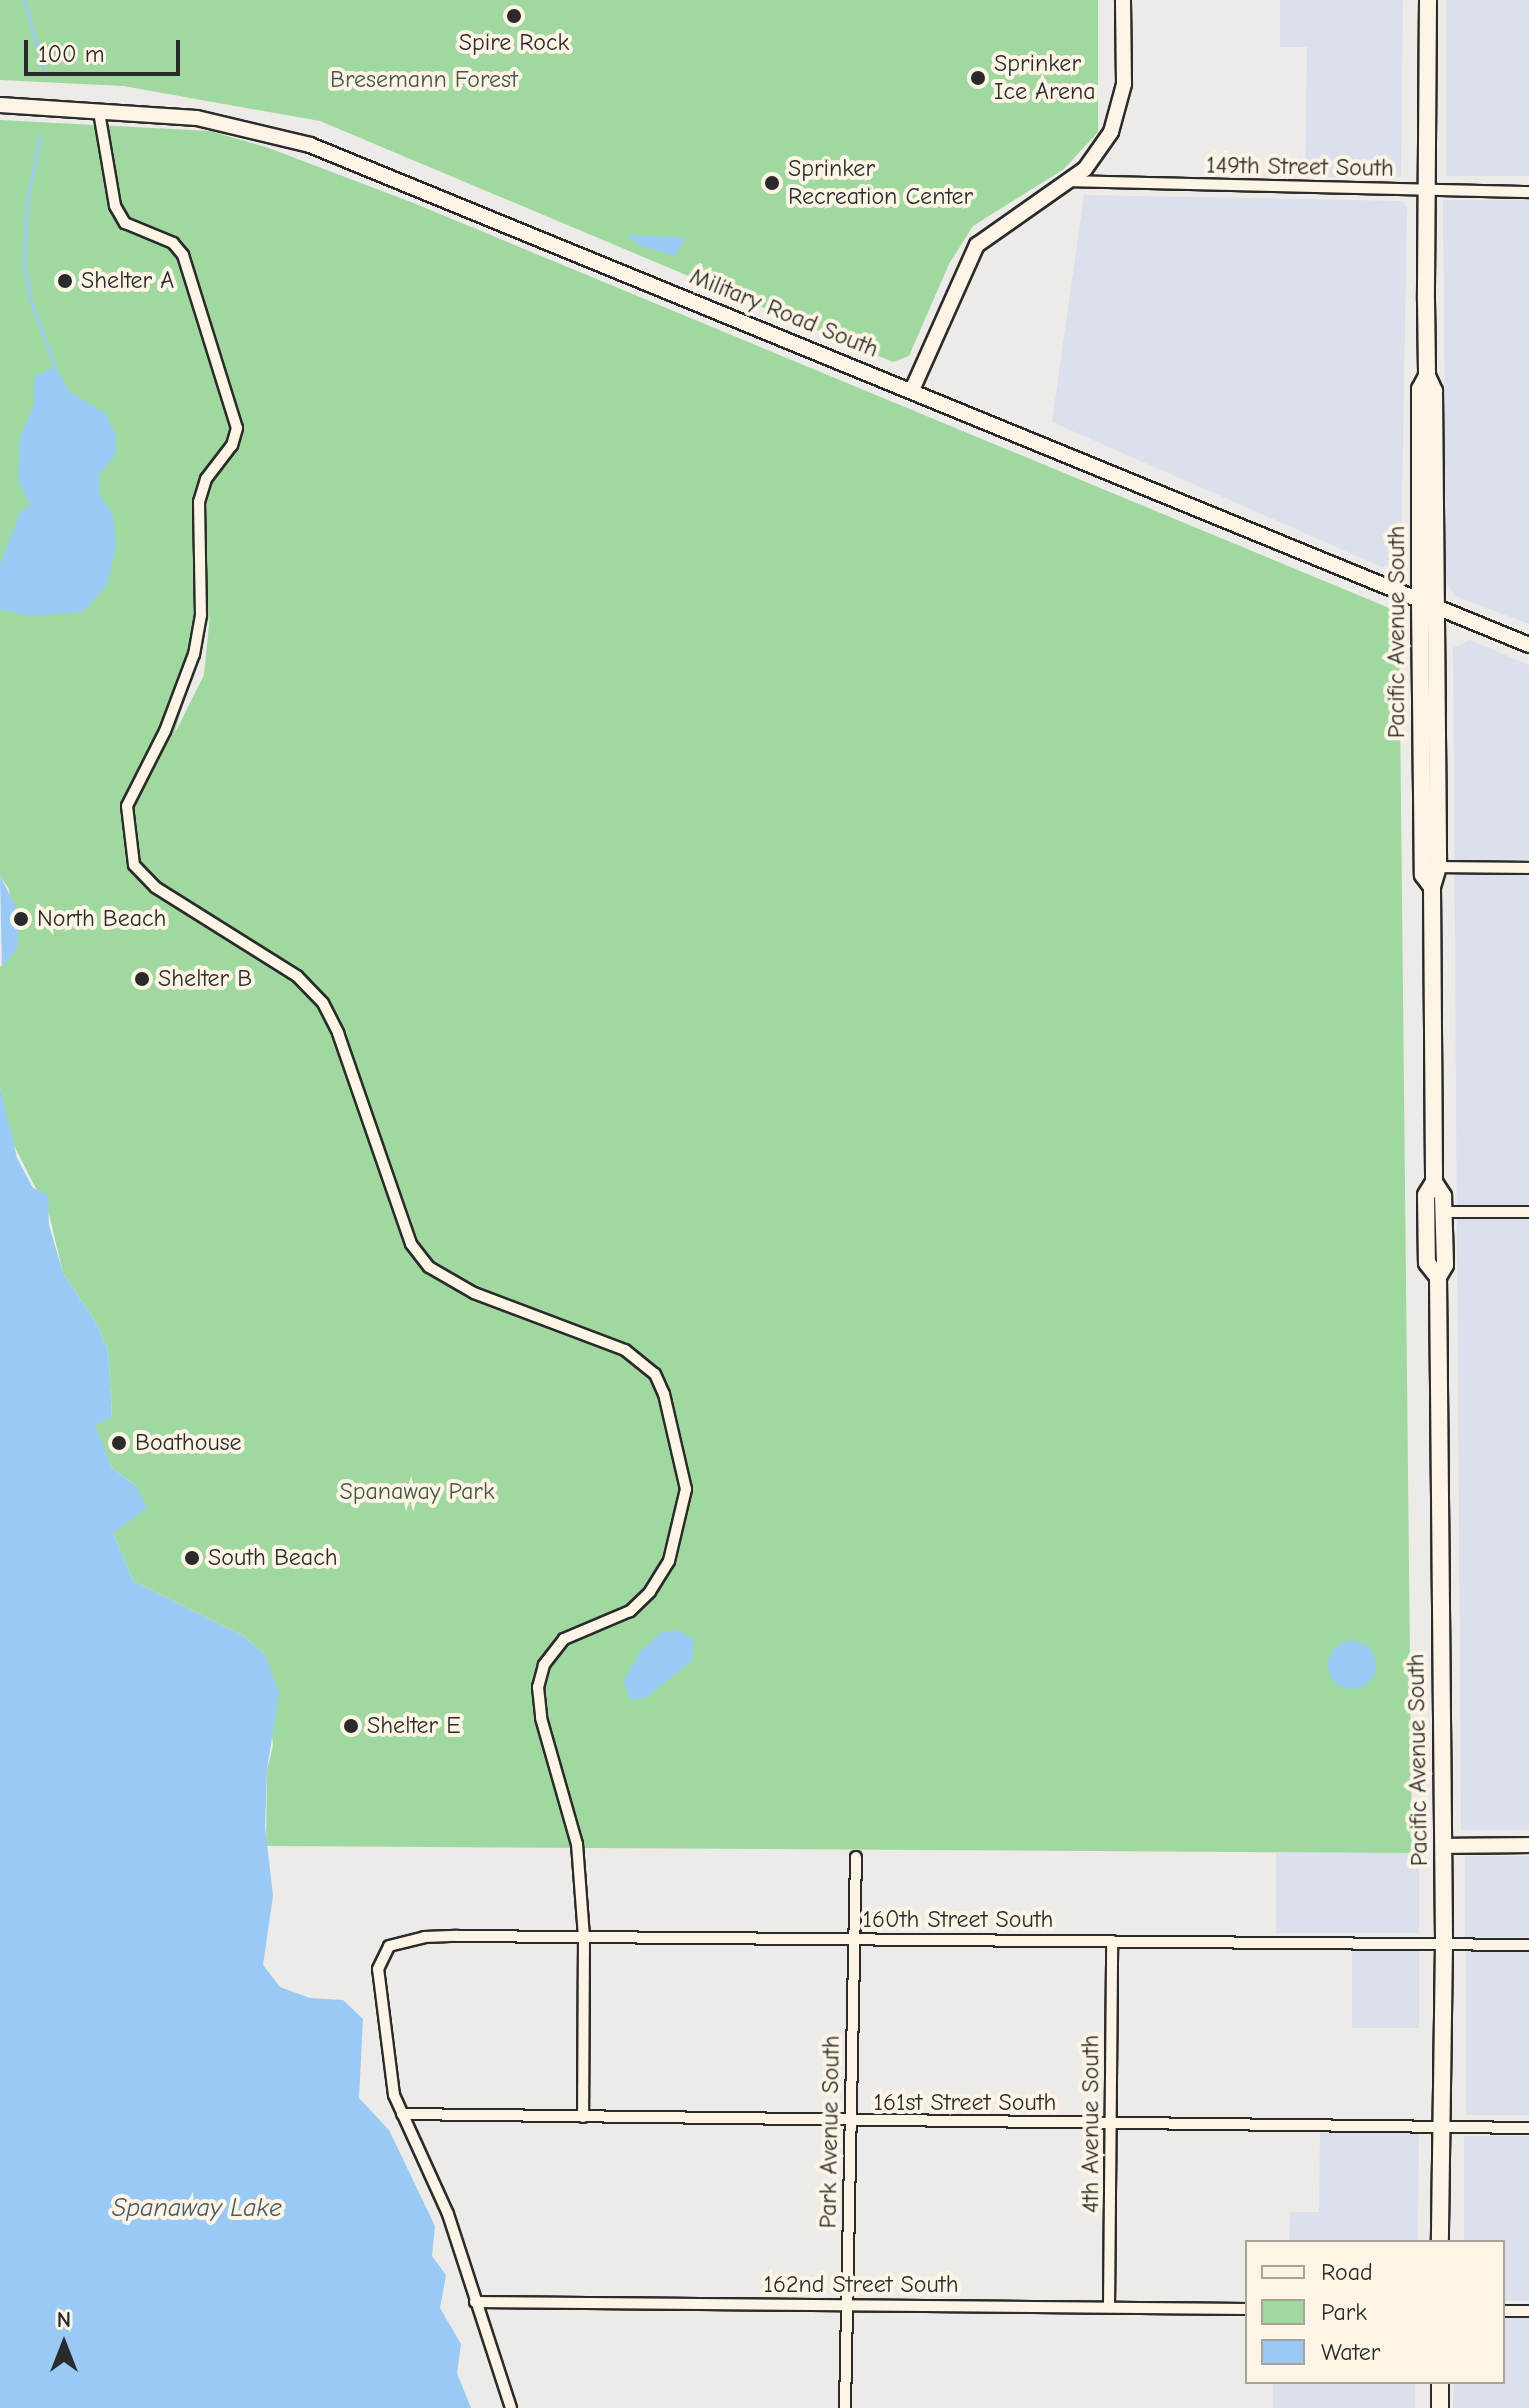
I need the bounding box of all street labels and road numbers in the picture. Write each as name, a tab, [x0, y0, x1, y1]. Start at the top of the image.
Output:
street label: 149th Street South	[1206, 151, 1394, 183]
street label: Military Road South	[685, 262, 883, 364]
street label: Pacific Avenue South	[1383, 526, 1411, 738]
street label: Pacific Avenue South	[1402, 1653, 1434, 1867]
street label: 160th Street South	[863, 1906, 1053, 1934]
street label: Park Avenue South	[814, 2035, 846, 2229]
street label: 4th Avenue South	[1077, 2035, 1105, 2213]
street label: 161st Street South	[874, 2089, 1056, 2117]
street label: 162nd Street South	[763, 2271, 959, 2299]

